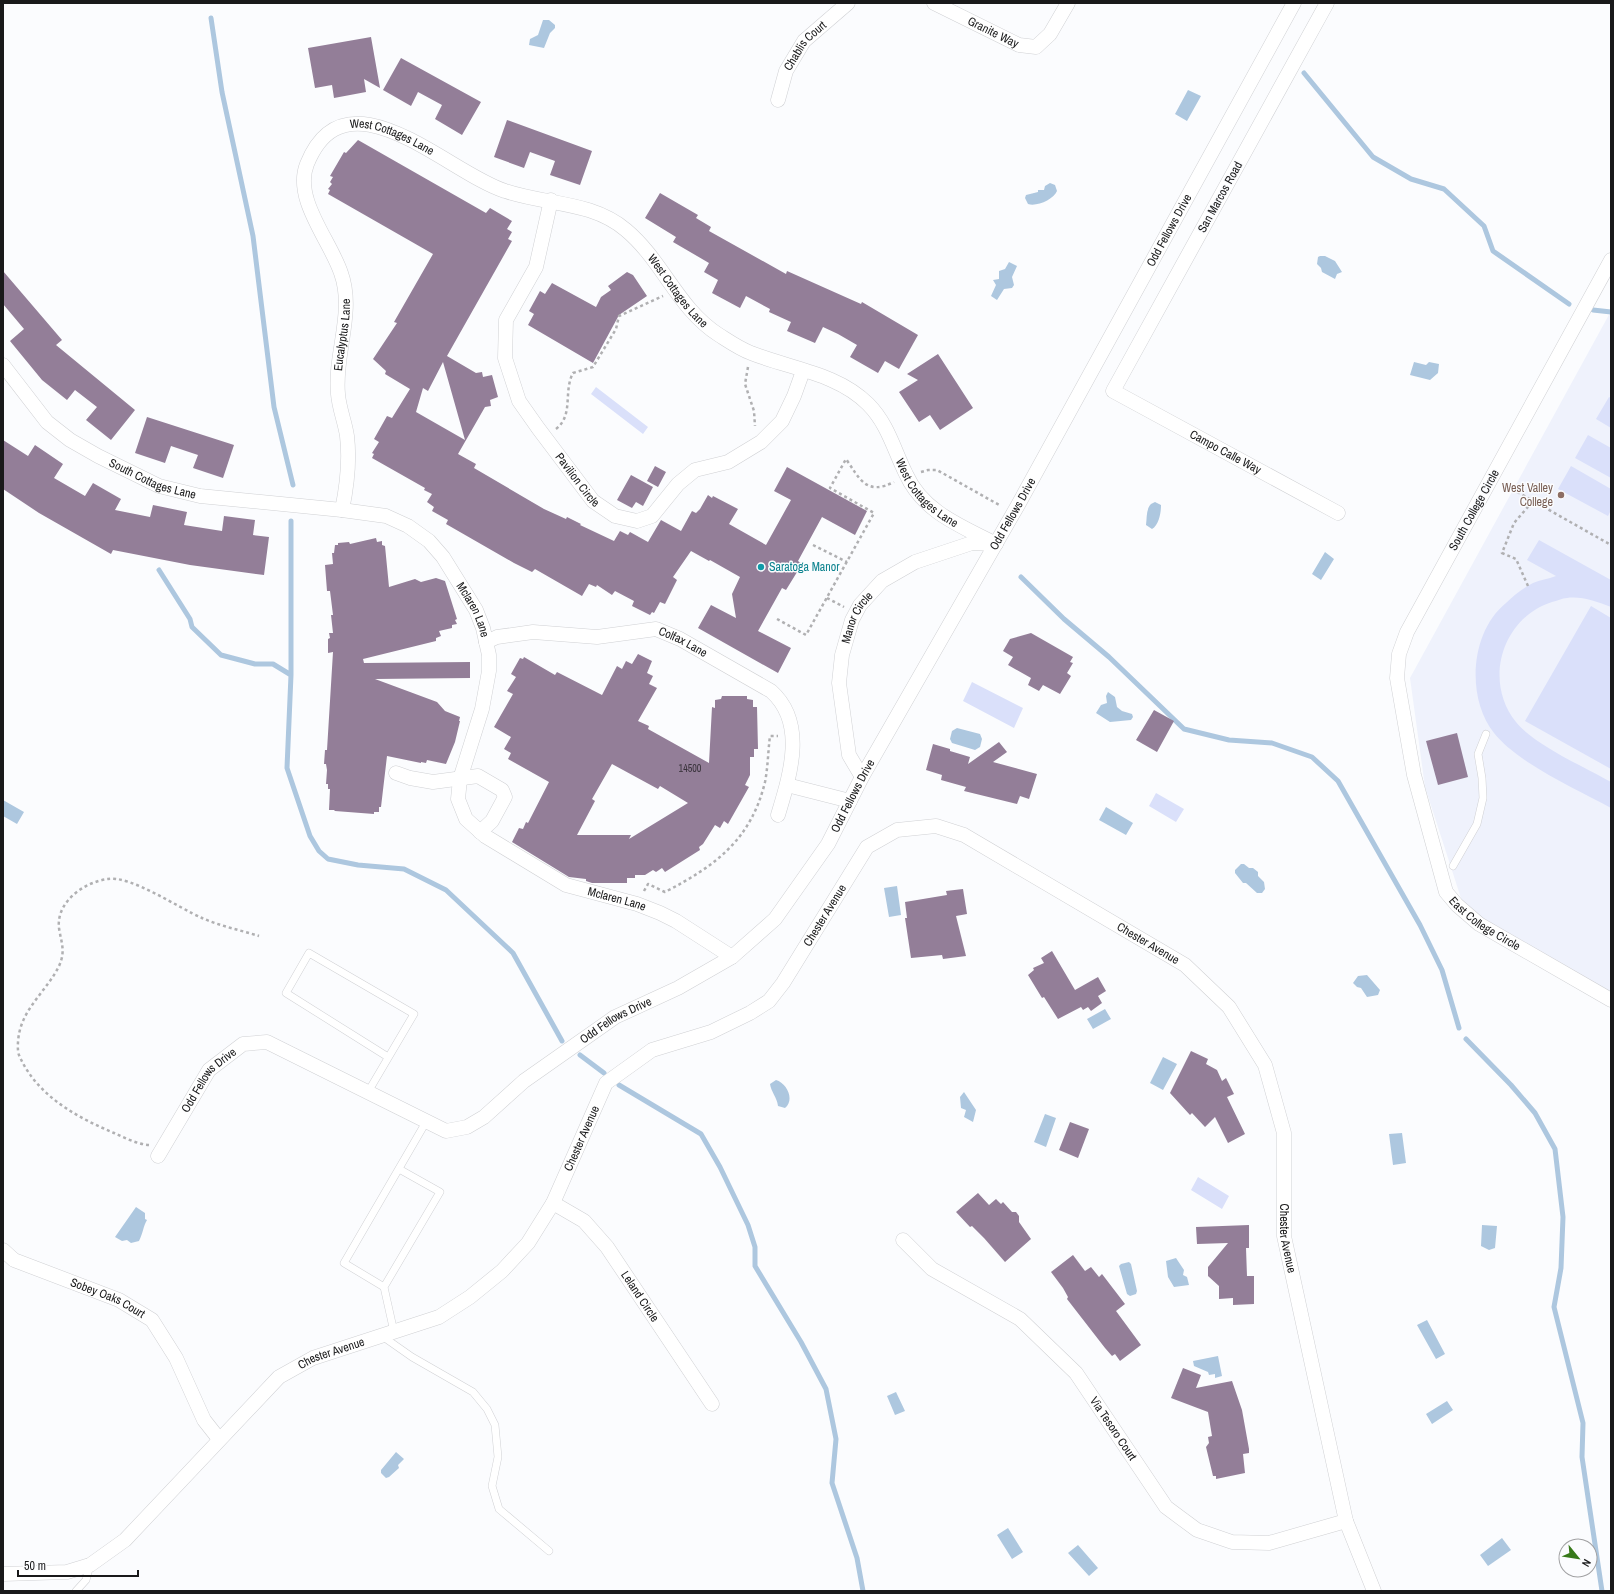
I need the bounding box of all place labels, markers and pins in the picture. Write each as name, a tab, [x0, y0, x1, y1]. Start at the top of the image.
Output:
place label: West Valley College	[1502, 480, 1553, 510]
marker: West Valley College	[1556, 490, 1566, 500]
place label: Saratoga Manor	[769, 559, 840, 575]
marker: Saratoga Manor	[756, 562, 766, 572]

